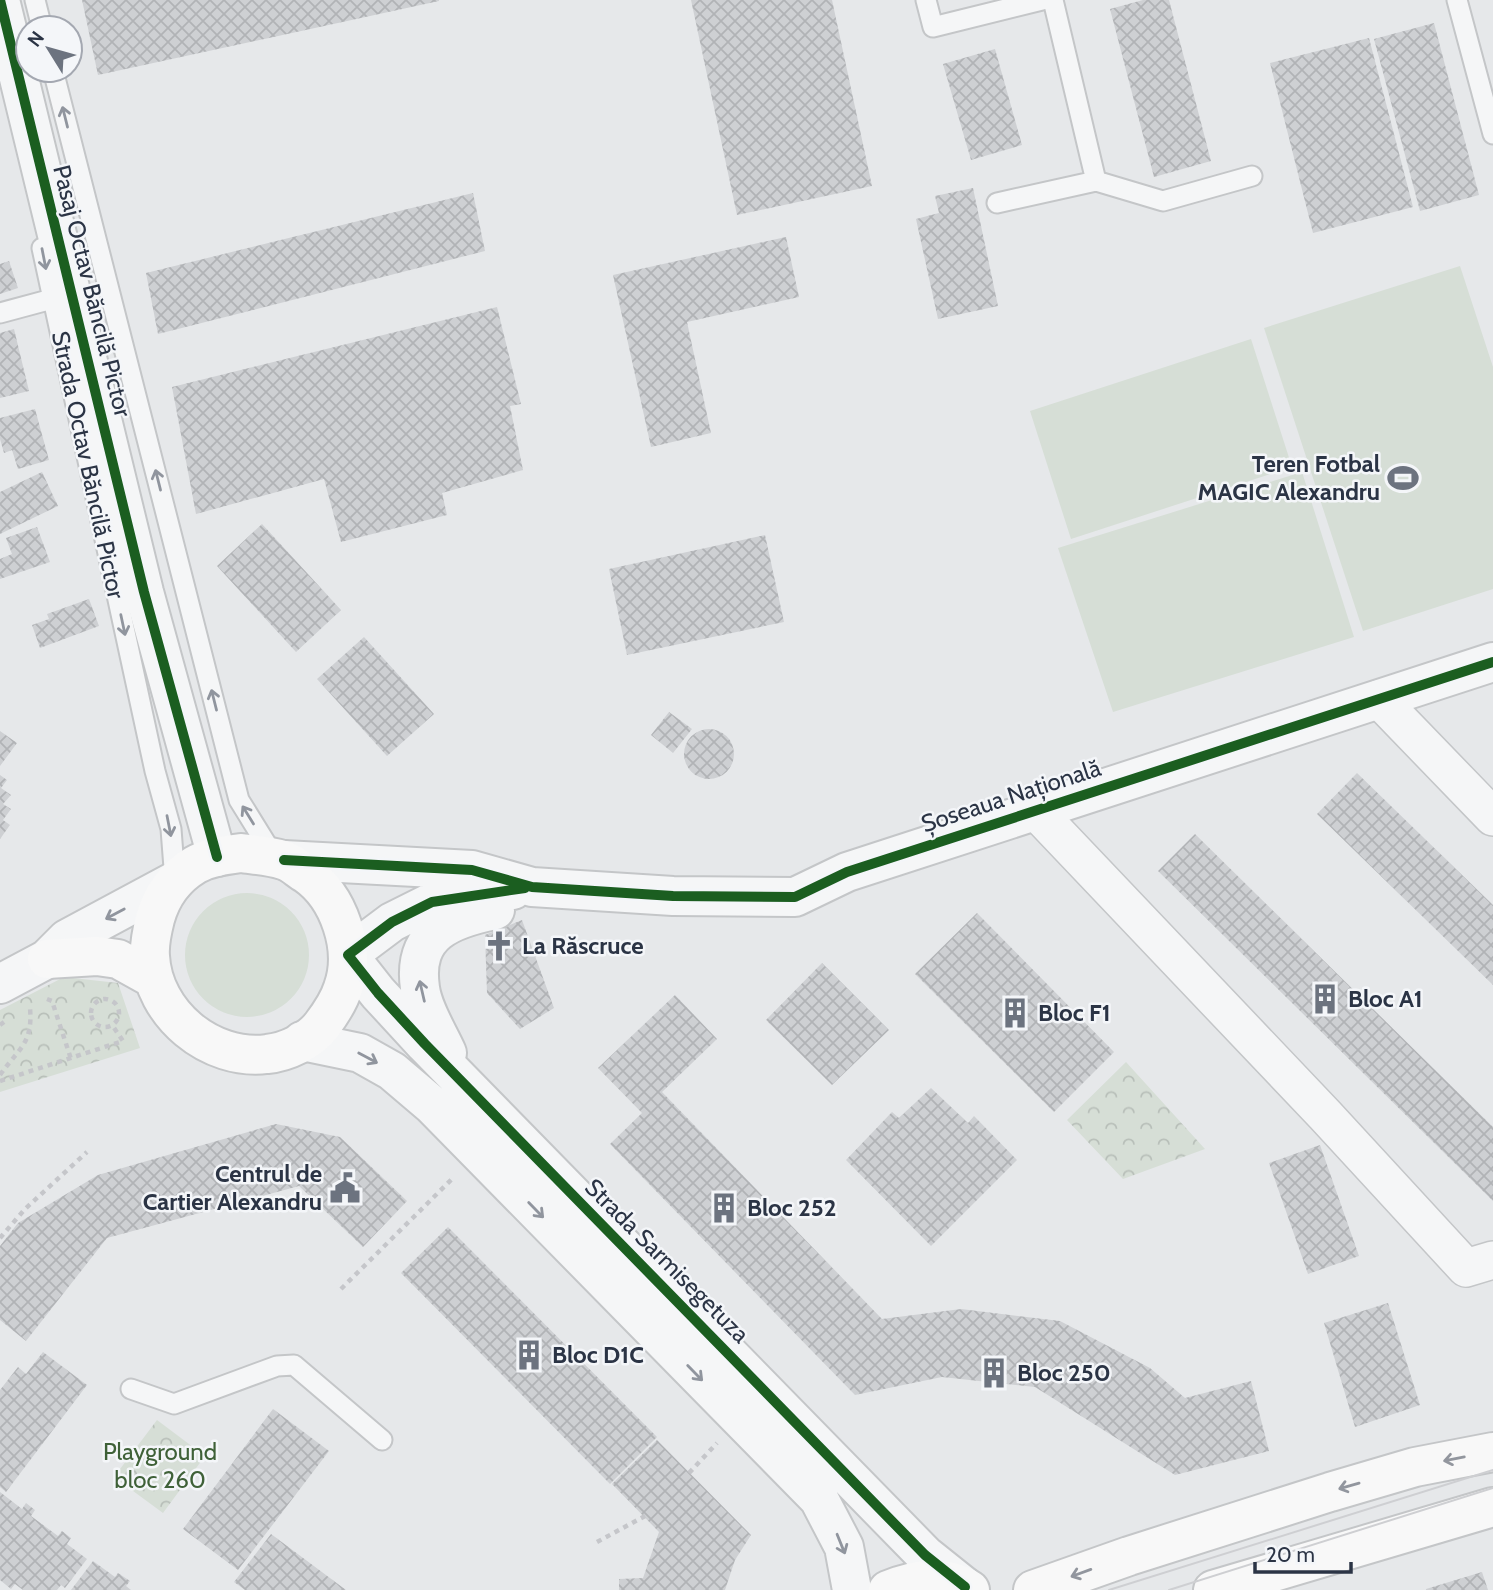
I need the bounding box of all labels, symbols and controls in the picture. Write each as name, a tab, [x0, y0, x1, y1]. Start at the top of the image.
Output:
north arrow	[14, 14, 84, 84]
text: N	[23, 27, 49, 51]
one-way arrow	[58, 106, 71, 129]
street label: Pasaj Octav Băncilă Pictor	[47, 162, 138, 420]
one-way arrow	[37, 247, 51, 270]
street label: Strada Octav Băncilă Pictor	[46, 329, 131, 602]
place label: Teren Fotbal MAGIC Alexandru	[1197, 449, 1380, 506]
sports icon: Teren Fotbal MAGIC Alexandru	[1386, 461, 1420, 495]
one-way arrow	[151, 469, 164, 492]
one-way arrow	[117, 613, 131, 636]
one-way arrow	[207, 689, 220, 712]
street label: Șoseaua Națională	[917, 753, 1105, 839]
one-way arrow	[241, 805, 255, 825]
one-way arrow	[164, 814, 177, 836]
one-way arrow	[105, 907, 125, 921]
church icon: La Răscruce	[482, 929, 516, 963]
place label: La Răscruce	[522, 931, 644, 960]
one-way arrow	[415, 981, 428, 1003]
building icon: Bloc A1	[1308, 982, 1342, 1016]
place label: Bloc A1	[1348, 984, 1423, 1013]
building icon: Bloc F1	[998, 996, 1032, 1030]
place label: Bloc F1	[1038, 998, 1111, 1027]
one-way arrow	[357, 1052, 378, 1065]
place label: Centrul de Cartier Alexandru	[143, 1159, 322, 1216]
public building icon: Centrul de Cartier Alexandru	[328, 1171, 362, 1205]
street label: Strada Sarmisegetuza	[579, 1173, 756, 1349]
building icon: Bloc 252	[707, 1191, 741, 1225]
place label: Bloc 252	[747, 1193, 836, 1222]
one-way arrow	[527, 1202, 544, 1219]
building icon: Bloc D1C	[512, 1338, 546, 1372]
place label: Bloc D1C	[552, 1340, 644, 1369]
building icon: Bloc 250	[977, 1356, 1011, 1390]
place label: Bloc 250	[1017, 1358, 1111, 1387]
one-way arrow	[686, 1364, 703, 1381]
park label: Playground bloc 260	[103, 1437, 217, 1494]
one-way arrow	[1443, 1453, 1466, 1466]
one-way arrow	[1338, 1480, 1361, 1493]
scale bar	[1255, 1530, 1351, 1574]
one-way arrow	[836, 1533, 849, 1554]
text: 20 m	[1266, 1542, 1315, 1567]
one-way arrow	[1070, 1568, 1092, 1580]

